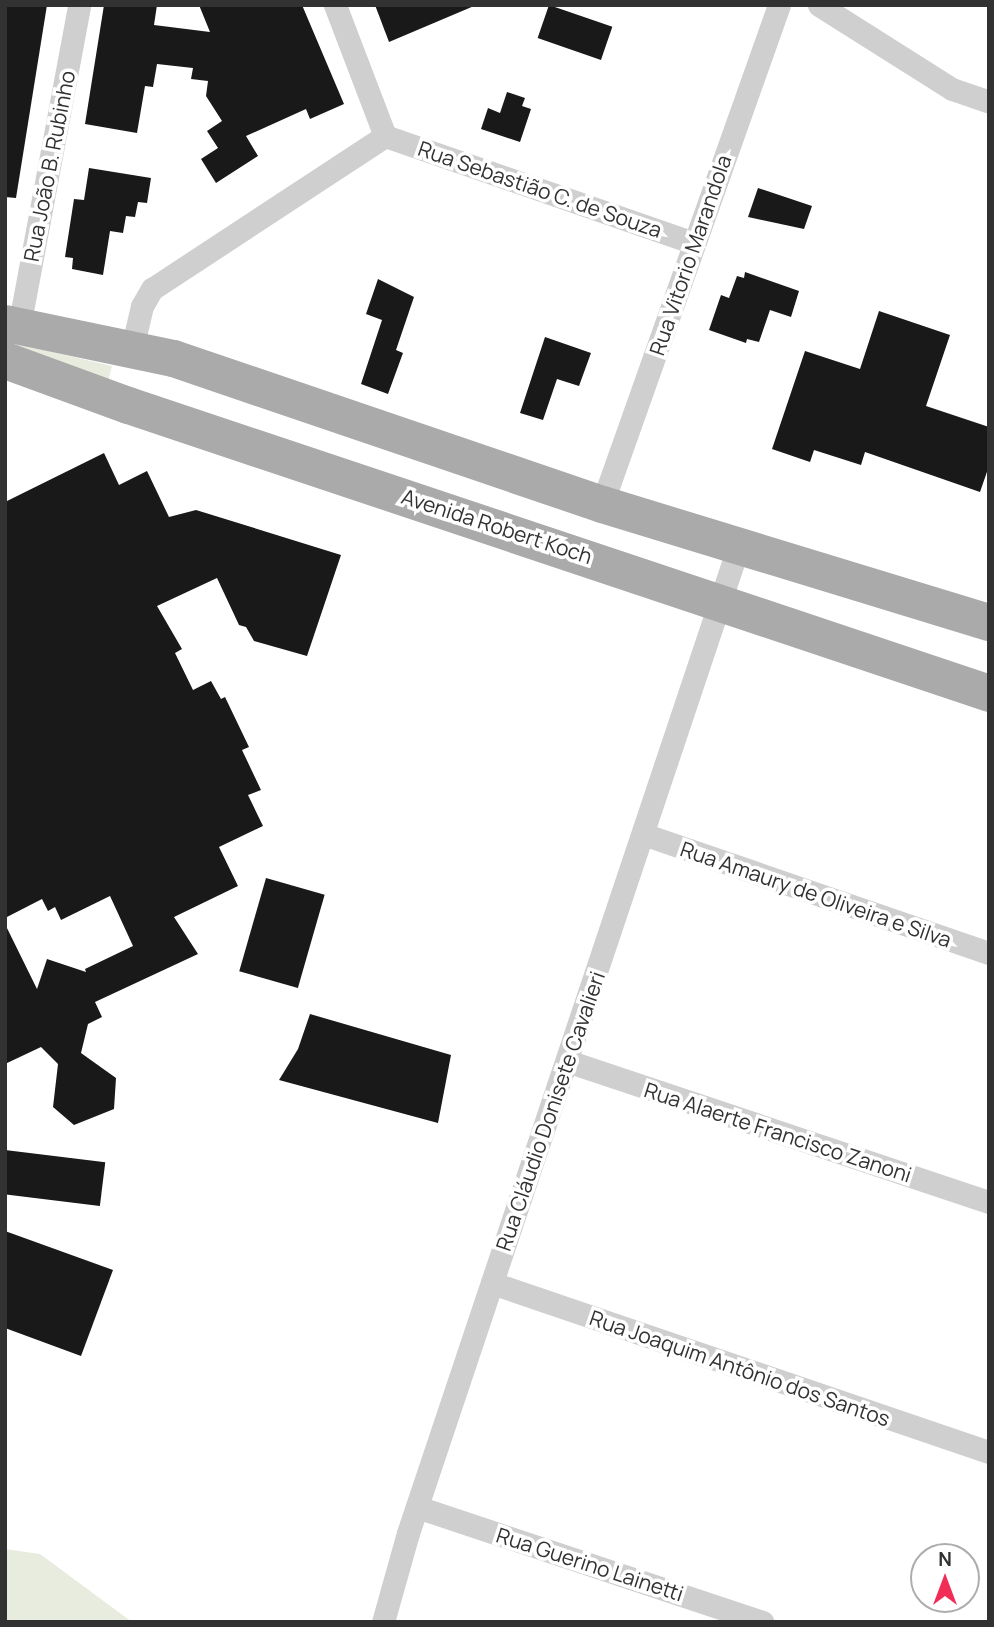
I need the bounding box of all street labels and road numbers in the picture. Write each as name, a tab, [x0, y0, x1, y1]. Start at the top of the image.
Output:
street label: Rua João B. Rubinho	[18, 68, 80, 264]
street label: Rua Sebastião C. de Souza	[415, 135, 665, 243]
street label: Rua Vitorio Marandola	[644, 152, 736, 358]
street label: Avenida Robert Koch	[398, 483, 596, 569]
street label: Rua Amaury de Oliveira e Silva	[677, 836, 955, 952]
street label: Rua Cláudio Donisete Cavalieri	[490, 968, 610, 1254]
street label: Rua Alaerte Francisco Zanoni	[641, 1077, 915, 1187]
street label: Rua Joaquim Antônio dos Santos	[587, 1305, 893, 1431]
street label: Rua Guerino Lainetti	[493, 1522, 687, 1606]

